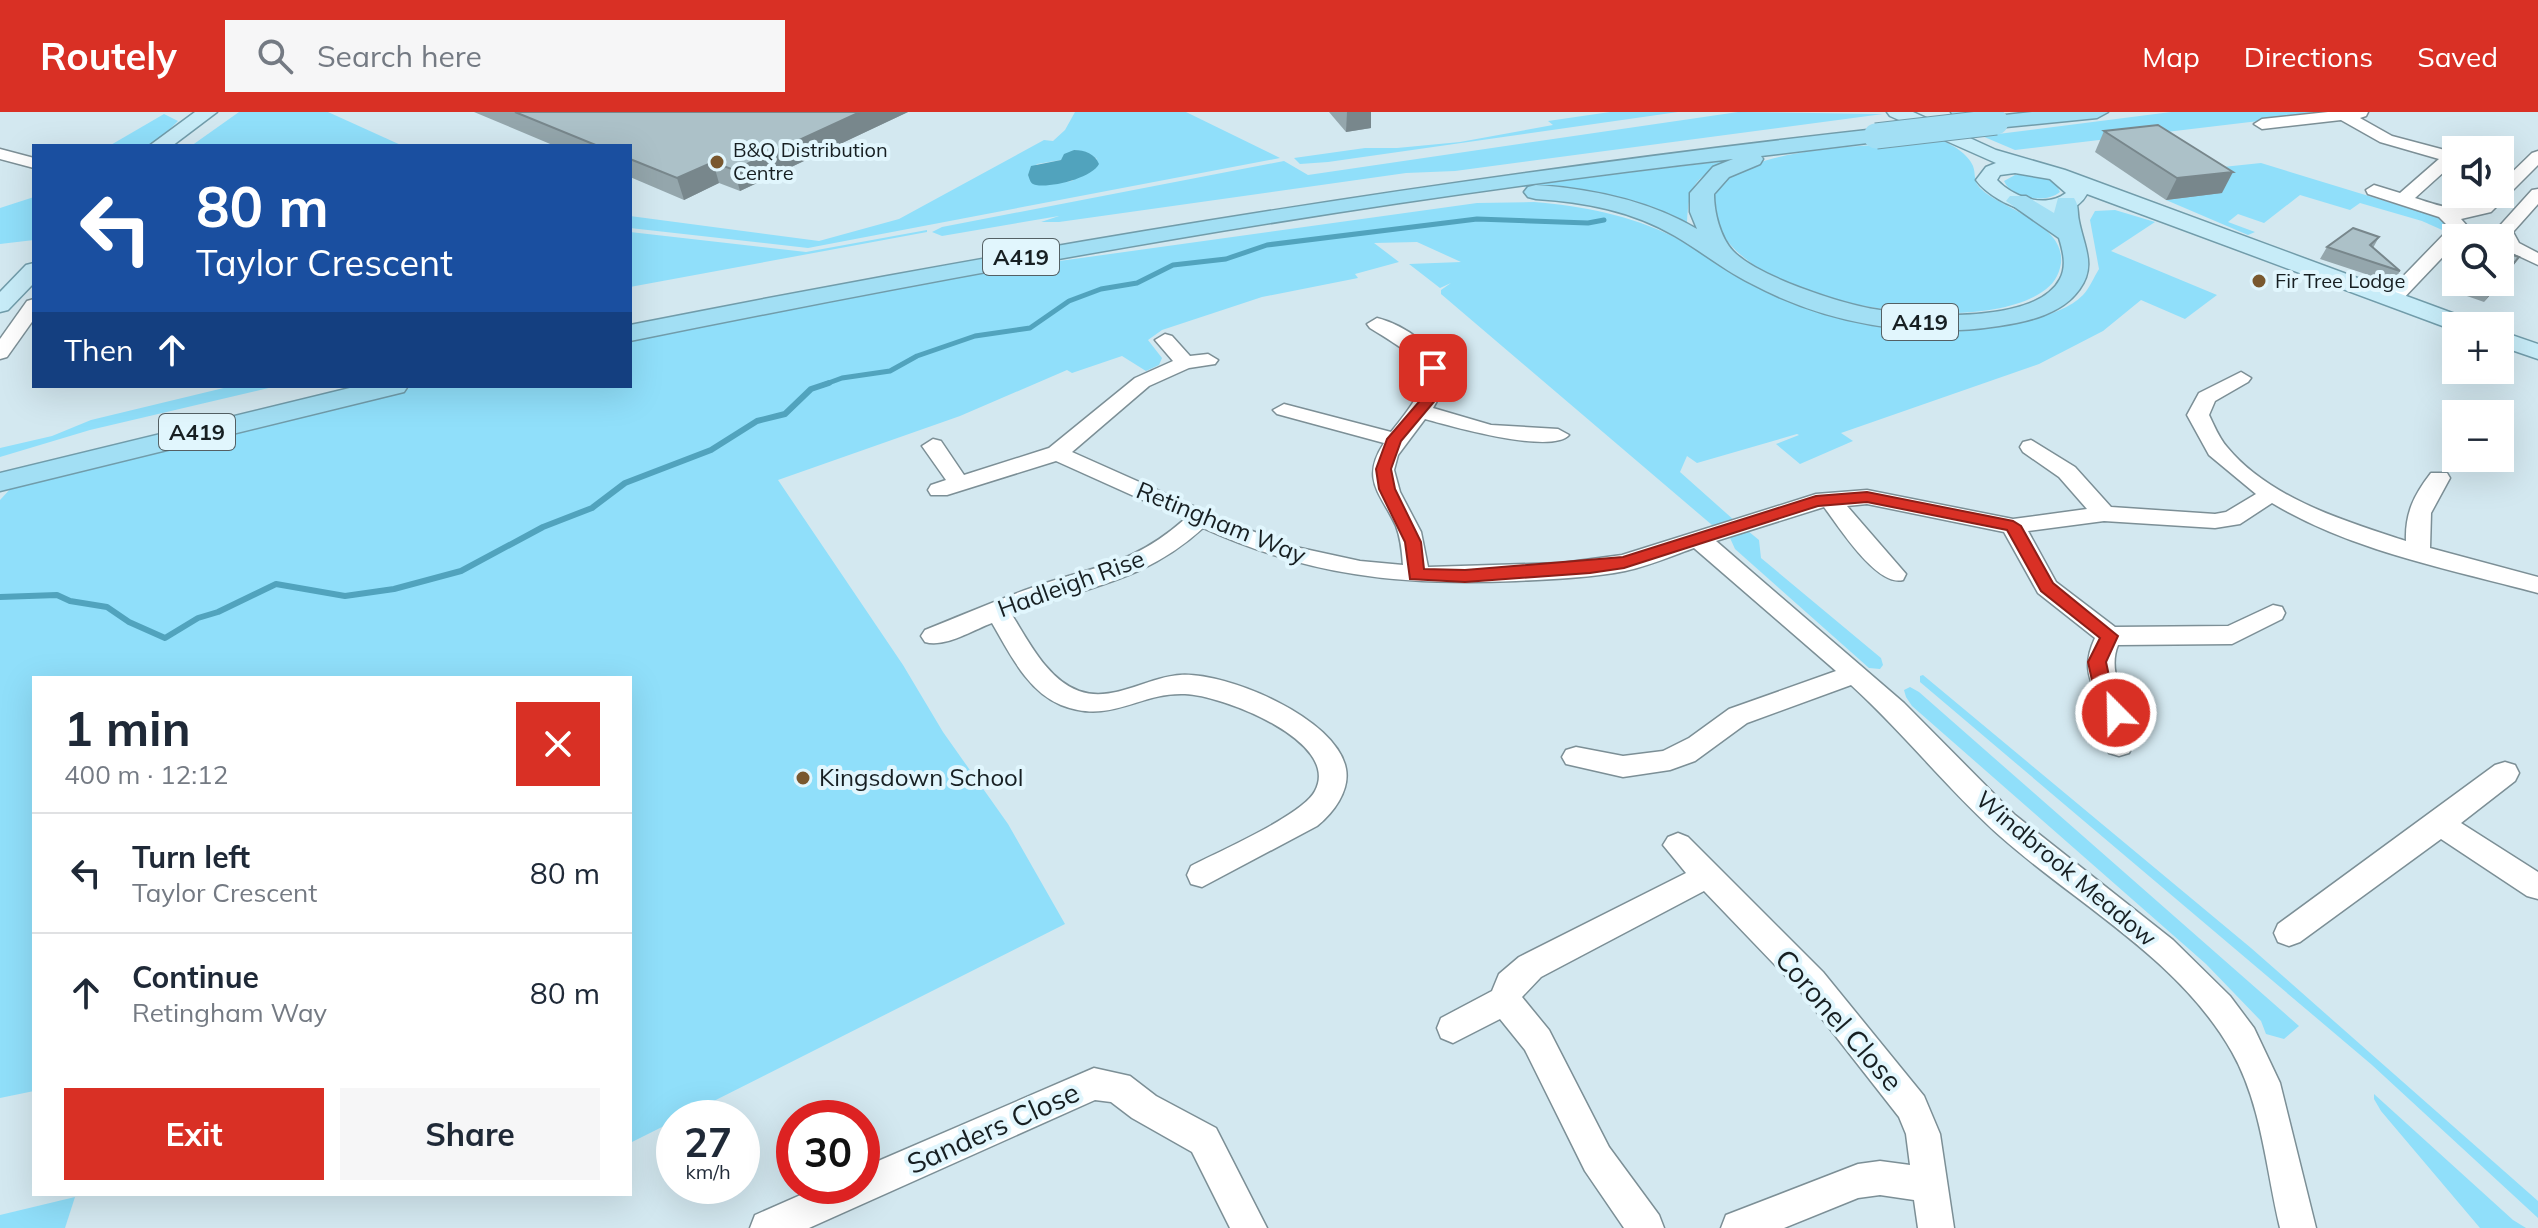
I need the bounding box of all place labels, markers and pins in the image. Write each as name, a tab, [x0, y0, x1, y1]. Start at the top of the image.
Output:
place label: B&Q Distribution Centre	[733, 137, 888, 185]
marker: B&Q Distribution Centre	[708, 153, 726, 171]
place label: Fir Tree Lodge	[2275, 268, 2405, 293]
marker: Fir Tree Lodge	[2250, 272, 2268, 290]
pin	[1399, 334, 1467, 402]
place label: Kingsdown School	[819, 762, 1024, 792]
marker: Kingsdown School	[794, 769, 812, 787]

